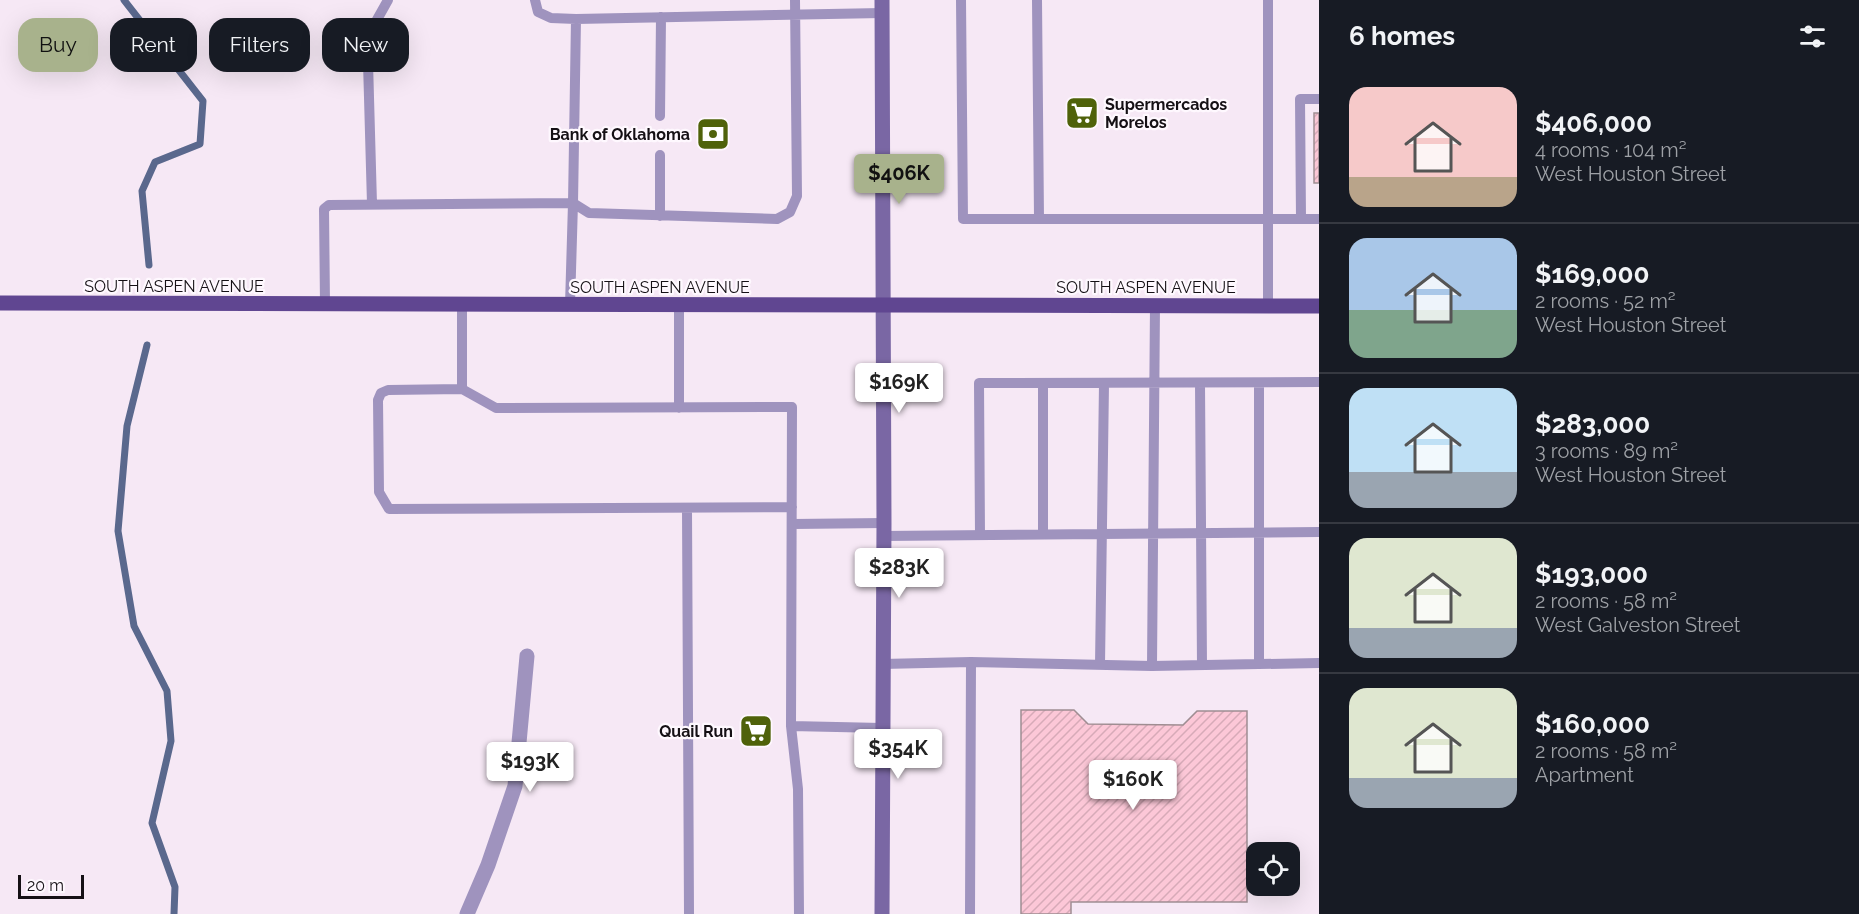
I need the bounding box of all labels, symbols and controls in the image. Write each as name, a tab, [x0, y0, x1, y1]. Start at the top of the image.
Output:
chip: Buy	[18, 18, 98, 72]
chip: Rent	[110, 18, 197, 72]
chip: Filters	[209, 18, 310, 72]
chip: New	[322, 18, 409, 72]
icon: filters	[1796, 20, 1829, 53]
text: 6 homes	[1349, 21, 1455, 51]
supermarket icon: Supermercados Morelos	[1064, 95, 1100, 131]
place label: Supermercados Morelos	[1105, 95, 1227, 132]
text: $406,000	[1535, 108, 1652, 138]
icon: home	[1397, 111, 1469, 183]
bank icon: Bank of Oklahoma	[695, 116, 731, 152]
place label: Bank of Oklahoma	[550, 125, 690, 144]
text: 4 rooms · 104 m²	[1535, 138, 1687, 162]
pin: $406K	[857, 154, 941, 205]
text: $406K	[868, 161, 930, 185]
text: West Houston Street	[1535, 162, 1726, 186]
text: $169,000	[1535, 259, 1649, 289]
icon: home	[1397, 262, 1469, 334]
street label: SOUTH ASPEN AVENUE	[84, 277, 264, 296]
street label: SOUTH ASPEN AVENUE	[570, 278, 750, 297]
street label: SOUTH ASPEN AVENUE	[1056, 278, 1236, 297]
text: 2 rooms · 52 m²	[1535, 289, 1676, 313]
text: West Houston Street	[1535, 313, 1726, 337]
pin: $169K	[857, 363, 941, 414]
text: $169K	[869, 370, 929, 394]
text: $283,000	[1535, 409, 1650, 439]
icon: home	[1397, 412, 1469, 484]
text: 3 rooms · 89 m²	[1535, 439, 1678, 463]
text: West Houston Street	[1535, 463, 1726, 487]
pin: $283K	[857, 548, 941, 599]
text: $283K	[869, 555, 929, 579]
text: $193,000	[1535, 559, 1648, 589]
icon: home	[1397, 562, 1469, 634]
text: 2 rooms · 58 m²	[1535, 589, 1677, 613]
text: West Galveston Street	[1535, 613, 1740, 637]
text: $160,000	[1535, 709, 1650, 739]
icon: home	[1397, 712, 1469, 784]
supermarket icon: Quail Run	[738, 713, 774, 749]
place label: Quail Run	[659, 722, 733, 741]
pin: $354K	[856, 729, 940, 780]
text: $354K	[868, 736, 928, 760]
text: 2 rooms · 58 m²	[1535, 739, 1677, 763]
pin: $193K	[488, 742, 572, 793]
text: $193K	[501, 749, 559, 773]
pin: $160K	[1091, 760, 1175, 811]
text: Apartment	[1535, 763, 1634, 787]
text: $160K	[1103, 767, 1163, 791]
map controls	[1246, 842, 1300, 896]
button: locate	[1246, 842, 1300, 896]
scale bar	[18, 872, 84, 900]
text: 20 m	[27, 876, 64, 895]

